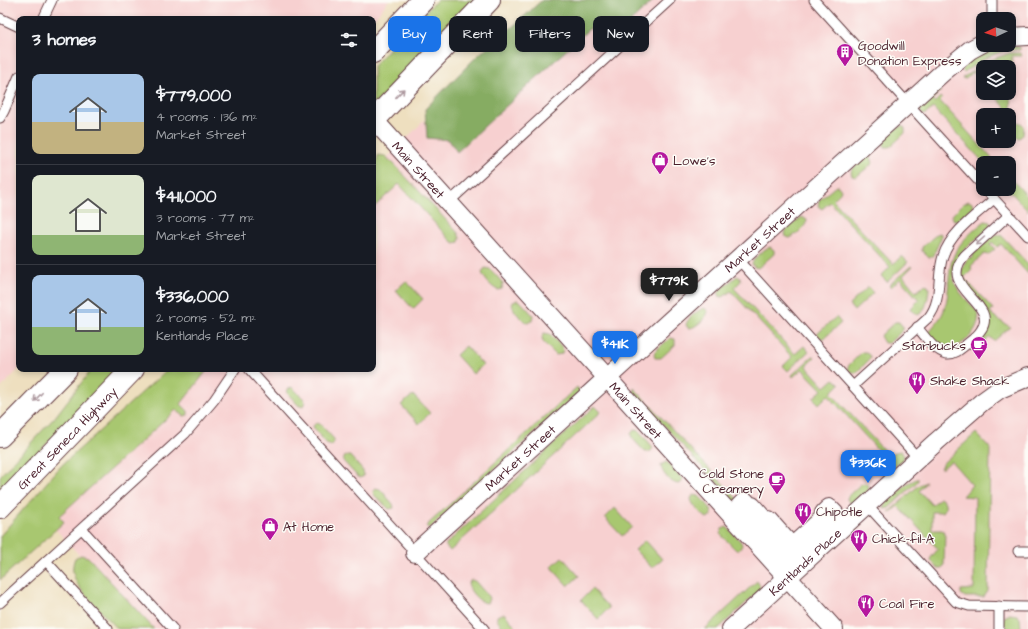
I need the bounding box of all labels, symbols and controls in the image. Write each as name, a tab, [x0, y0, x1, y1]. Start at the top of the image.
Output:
north arrow	[976, 12, 1016, 52]
map controls	[976, 12, 1016, 196]
chip: Buy	[388, 16, 441, 52]
chip: Rent	[449, 16, 507, 52]
chip: Filters	[515, 16, 585, 52]
chip: New	[593, 16, 649, 52]
text: 3 homes	[32, 28, 96, 52]
icon: filters	[338, 29, 360, 51]
place label: Goodwill Donation Express	[858, 37, 962, 70]
building icon: Goodwill Donation Express	[835, 42, 855, 67]
button: layers	[976, 60, 1016, 100]
text: $779,000	[156, 84, 231, 108]
one-way arrow	[395, 88, 405, 98]
icon: home	[64, 90, 112, 138]
text: 4 rooms · 136 m²	[156, 108, 257, 126]
button: +	[976, 108, 1016, 148]
text: Market Street	[156, 126, 246, 144]
street label: Main Street	[388, 138, 449, 203]
shop icon: Lowe's	[650, 150, 670, 175]
place label: Lowe's	[673, 152, 716, 170]
button: −	[976, 156, 1016, 196]
text: $411,000	[156, 185, 217, 209]
icon: home	[64, 191, 112, 239]
street label: Market Street	[721, 202, 800, 277]
text: 3 rooms · 77 m²	[156, 209, 255, 227]
text: Market Street	[156, 227, 246, 245]
one-way arrow	[975, 237, 985, 246]
pin: $779K	[641, 268, 697, 302]
text: $779K	[650, 272, 688, 290]
text: $336,000	[156, 285, 229, 309]
icon: home	[64, 291, 112, 339]
text: 2 rooms · 52 m²	[156, 309, 256, 327]
text: Kentlands Place	[156, 327, 248, 345]
pin: $411K	[587, 331, 643, 365]
text: $411K	[601, 335, 629, 353]
cafe icon: Starbucks	[969, 335, 989, 360]
place label: Starbucks	[902, 337, 966, 355]
restaurant icon: Shake Shack	[907, 370, 927, 395]
place label: Shake Shack	[930, 372, 1009, 390]
street label: Main Street	[605, 378, 666, 444]
street label: Great Seneca Highway	[13, 383, 122, 494]
one-way arrow	[33, 392, 43, 402]
street label: Market Street	[481, 421, 561, 495]
pin: $336K	[840, 450, 896, 484]
text: $336K	[850, 454, 886, 472]
place label: Cold Stone Creamery	[699, 465, 764, 499]
cafe icon: Cold Stone Creamery	[767, 470, 787, 495]
restaurant icon: Chipotle	[793, 501, 813, 526]
place label: Chipotle	[816, 503, 863, 521]
shop icon: At Home	[260, 516, 280, 541]
place label: At Home	[283, 518, 334, 536]
street label: Kentlands Place	[765, 525, 846, 600]
restaurant icon: Chick-fil-A	[849, 528, 869, 553]
place label: Chick-fil-A	[872, 530, 935, 548]
restaurant icon: Coal Fire	[856, 593, 876, 618]
place label: Coal Fire	[879, 595, 935, 613]

